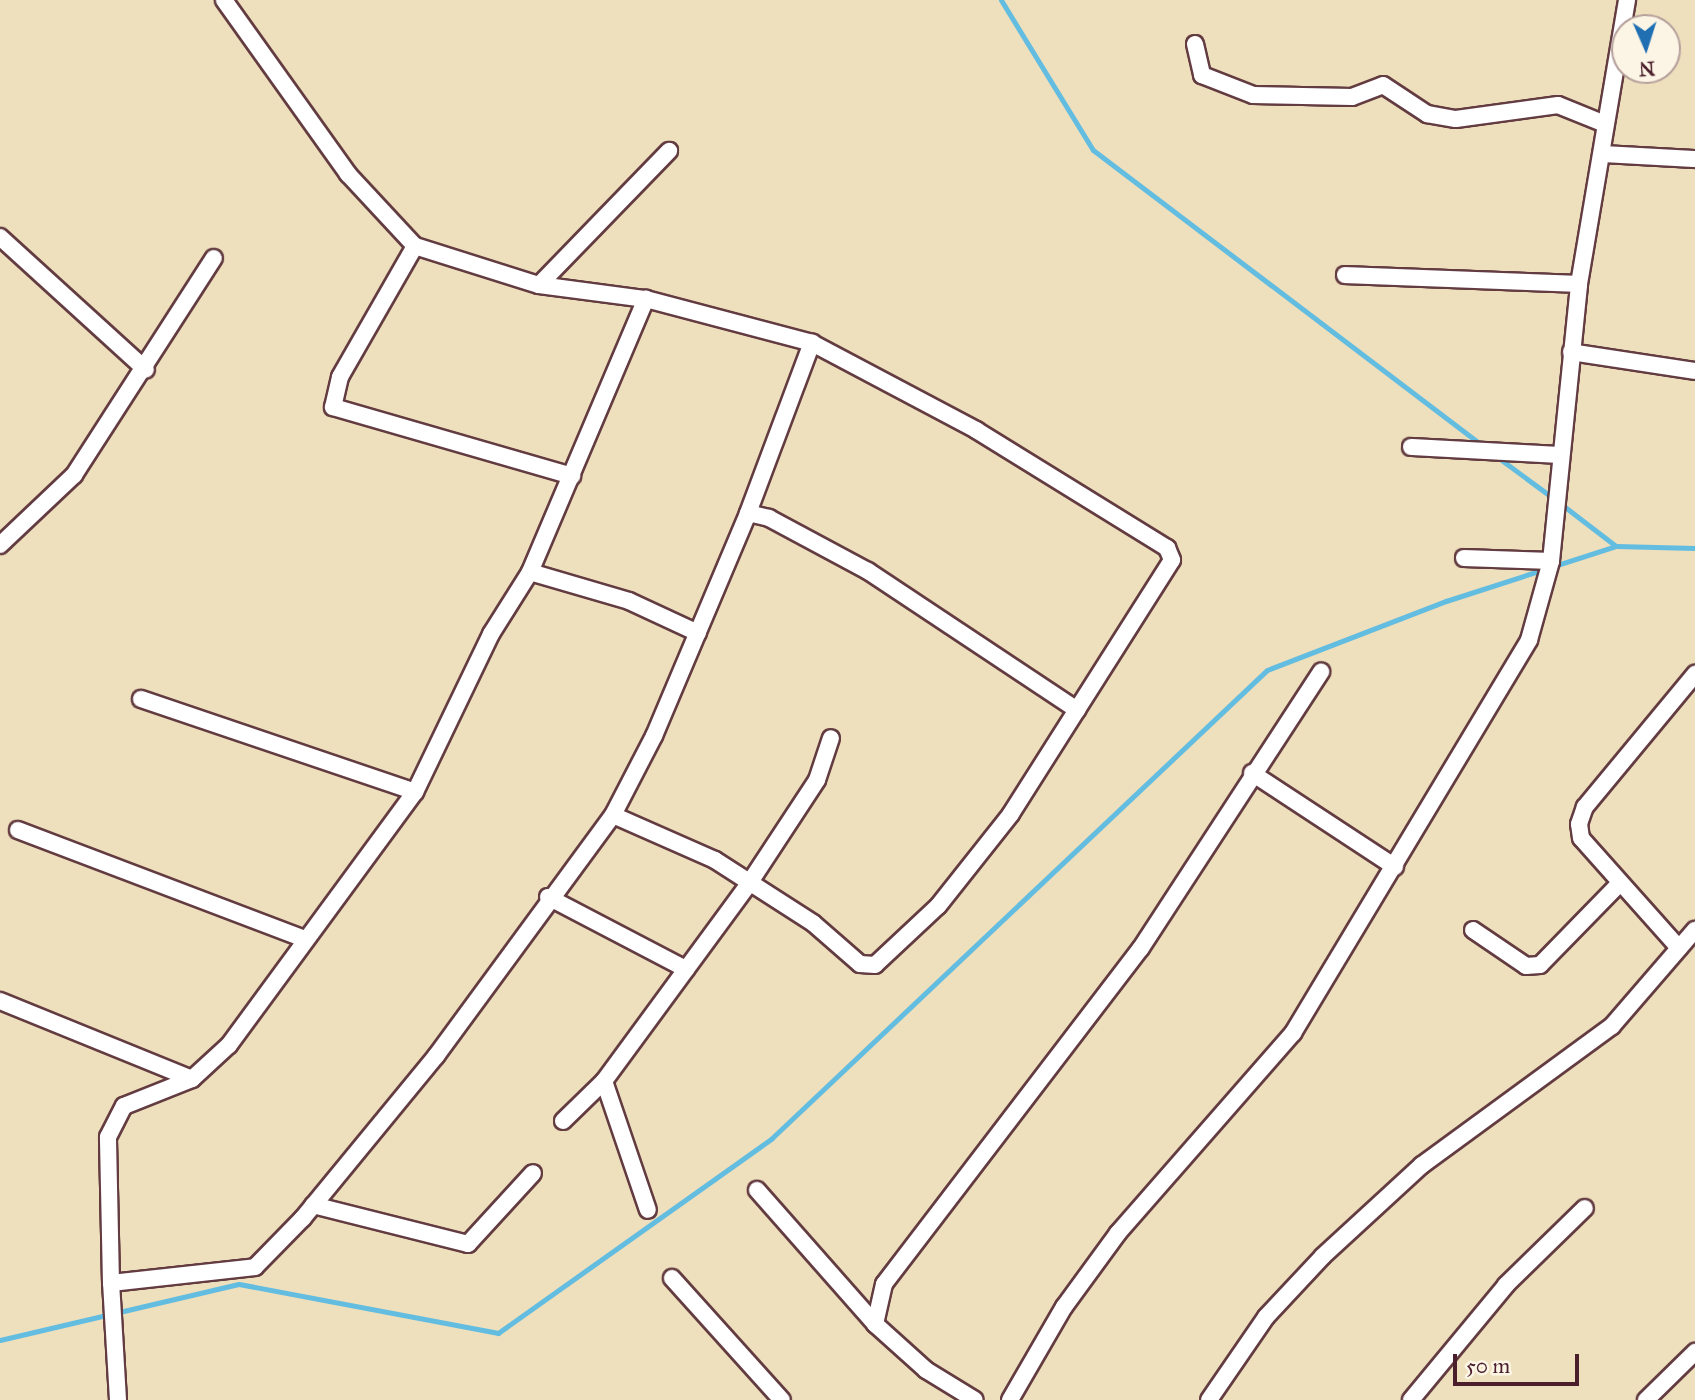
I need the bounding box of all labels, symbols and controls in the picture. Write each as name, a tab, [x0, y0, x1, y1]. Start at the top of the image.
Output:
north arrow	[1611, 14, 1681, 84]
text: N	[1638, 57, 1656, 80]
scale bar	[1457, 1340, 1583, 1384]
text: 50 m	[1466, 1353, 1510, 1379]

